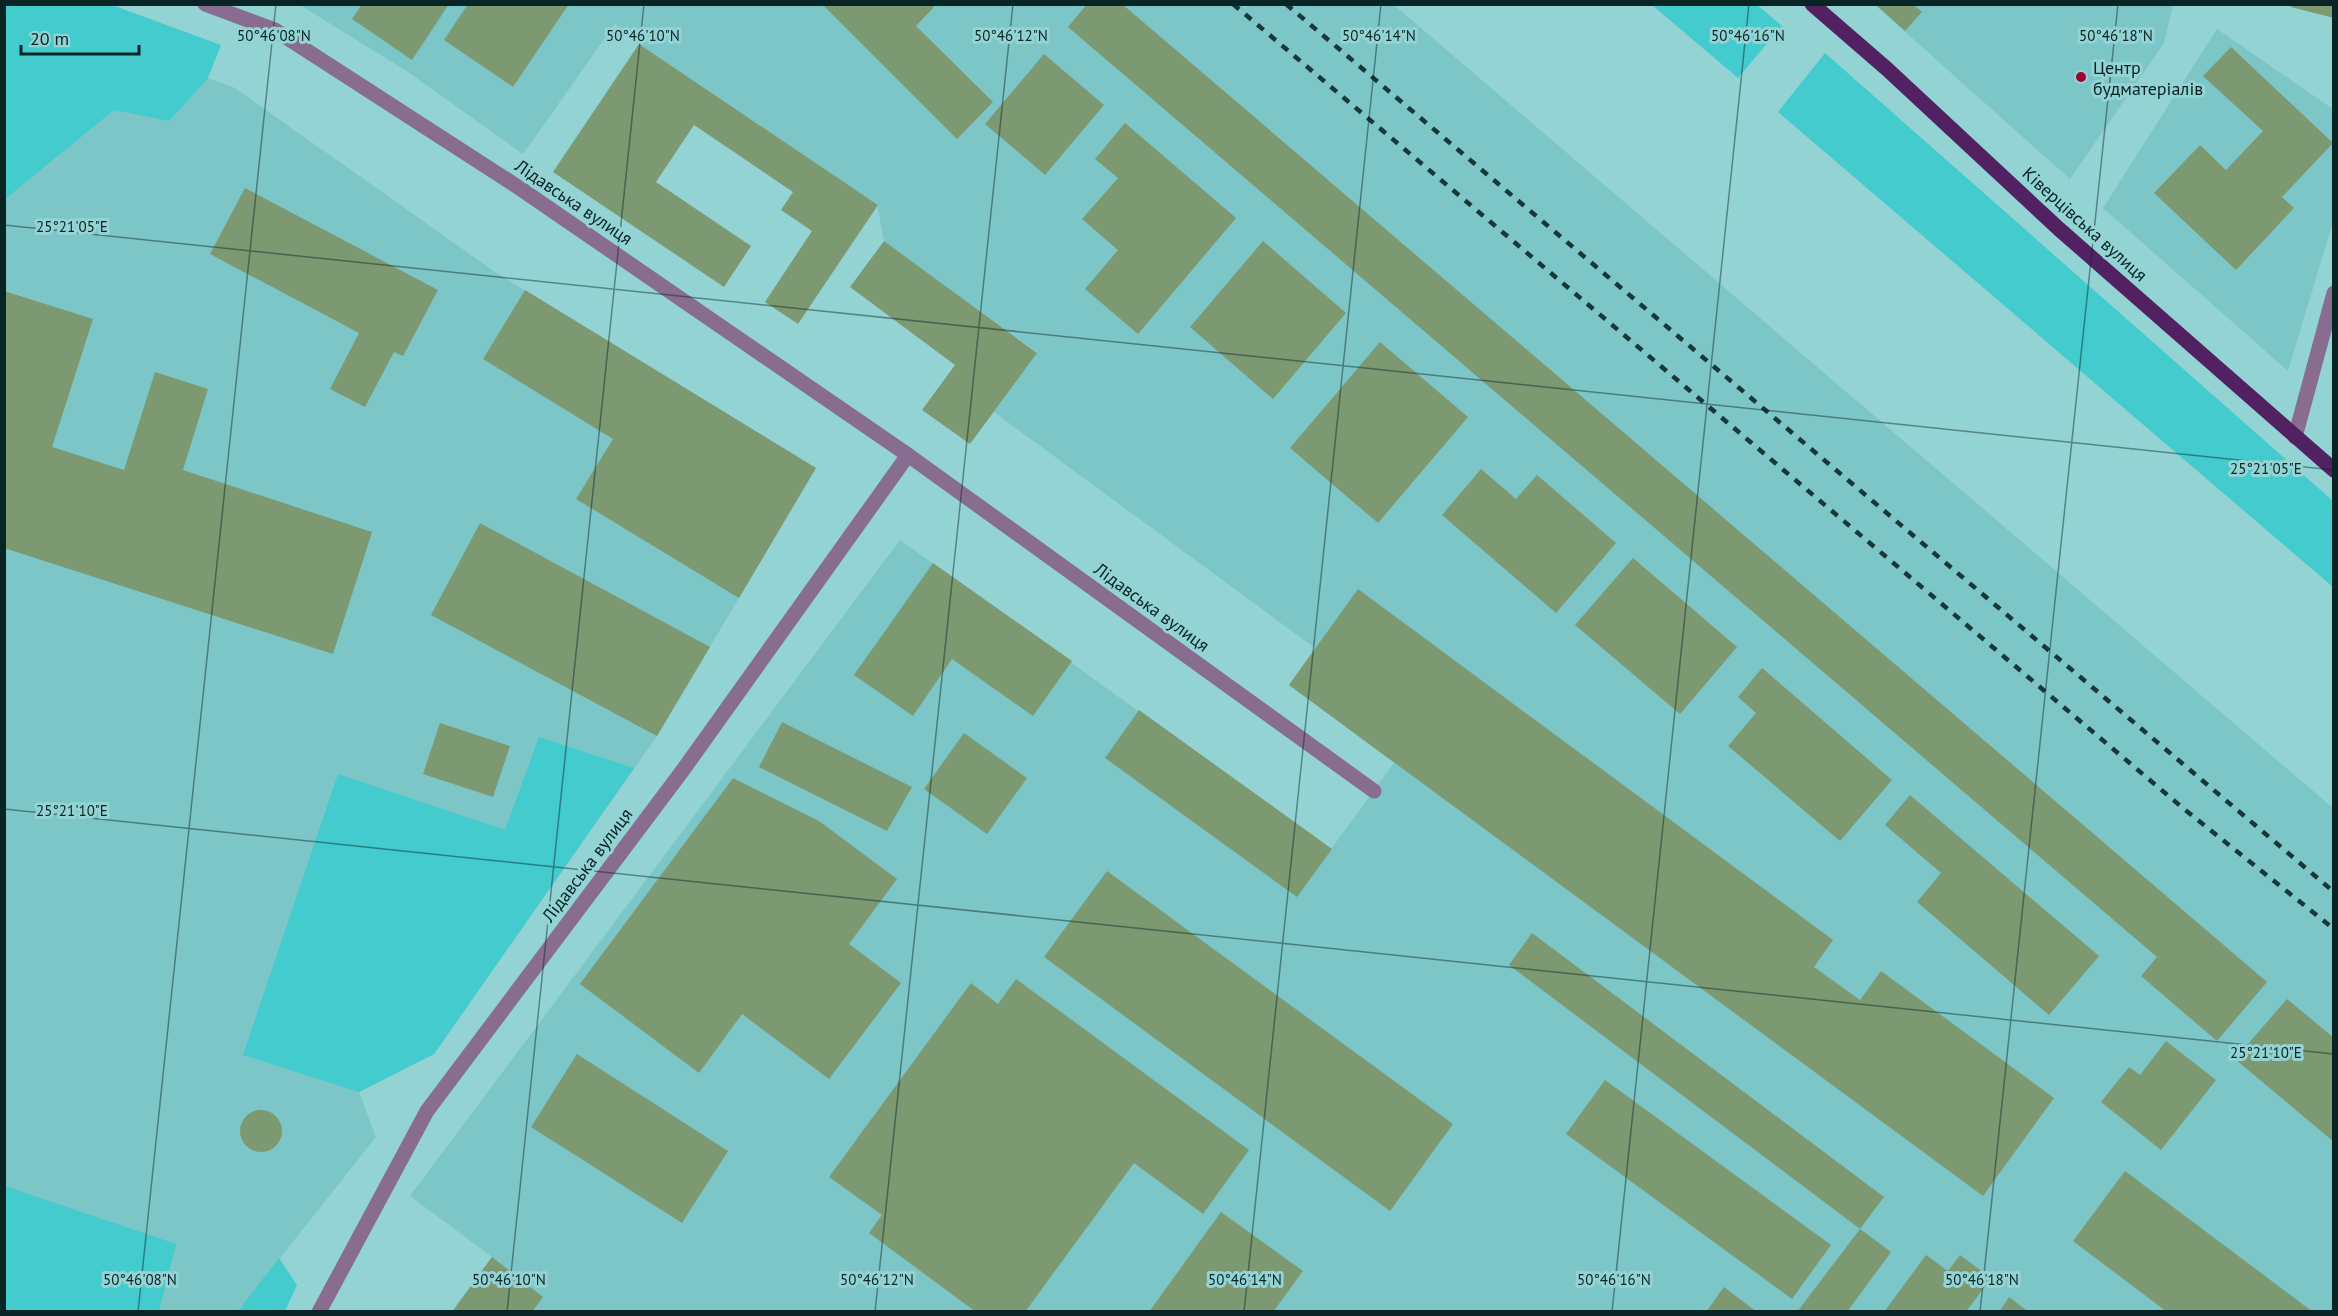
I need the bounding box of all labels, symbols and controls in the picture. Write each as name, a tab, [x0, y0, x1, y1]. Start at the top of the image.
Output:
scale bar	[21, 18, 140, 56]
text: 50°46'08"N	[237, 26, 311, 45]
text: 50°46'10"N	[606, 26, 680, 45]
text: 50°46'12"N	[974, 26, 1048, 45]
text: 50°46'14"N	[1342, 26, 1416, 45]
text: 50°46'16"N	[1711, 26, 1785, 45]
text: 50°46'18"N	[2079, 26, 2153, 45]
text: 20 m	[30, 27, 69, 50]
place label: Центр будматеріалів	[2093, 56, 2203, 100]
marker: Центр будматеріалів	[2074, 70, 2088, 84]
street label: Лідавська вулиця	[510, 154, 637, 250]
street label: Ківерцівська вулиця	[2018, 162, 2152, 286]
text: 25°21'05"E	[36, 217, 108, 236]
text: 25°21'05"E	[2230, 459, 2302, 478]
street label: Лідавська вулиця	[1089, 557, 1214, 657]
text: 25°21'10"E	[36, 801, 108, 820]
street label: Лідавська вулиця	[536, 803, 637, 927]
text: 25°21'10"E	[2230, 1043, 2302, 1062]
text: 50°46'08"N	[103, 1270, 177, 1289]
text: 50°46'10"N	[472, 1270, 546, 1289]
text: 50°46'12"N	[840, 1270, 914, 1289]
text: 50°46'14"N	[1208, 1270, 1282, 1289]
text: 50°46'16"N	[1577, 1270, 1651, 1289]
text: 50°46'18"N	[1945, 1270, 2019, 1289]

